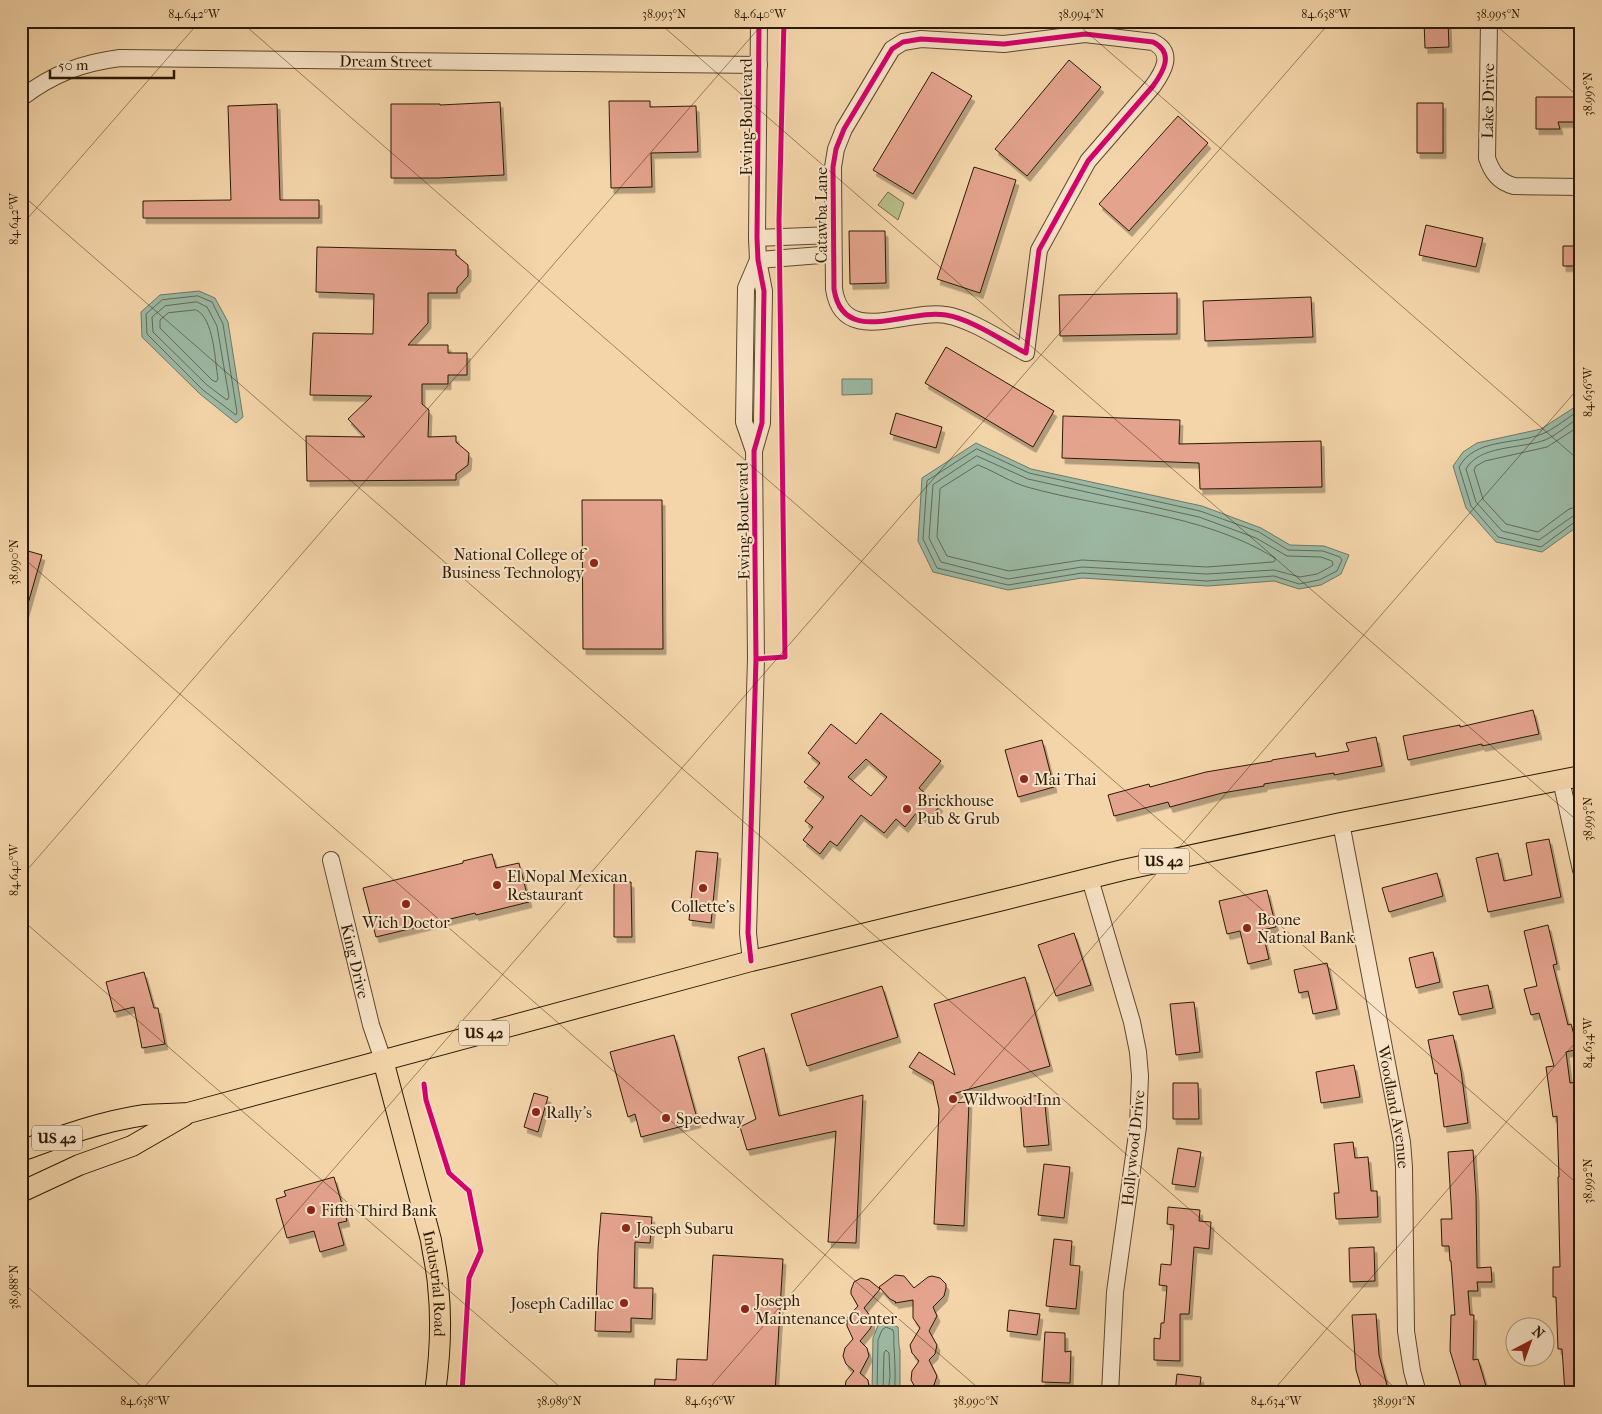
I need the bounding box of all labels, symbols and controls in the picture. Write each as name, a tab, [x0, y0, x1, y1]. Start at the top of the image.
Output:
text: 84.642°W	[168, 7, 221, 21]
text: 38.993°N	[642, 7, 686, 21]
text: 84.640°W	[734, 7, 787, 21]
text: 38.994°N	[1058, 7, 1104, 21]
text: 84.638°W	[1301, 7, 1352, 21]
text: 38.995°N	[1476, 7, 1520, 21]
scale bar	[50, 48, 174, 80]
street label: Dream Street	[339, 51, 433, 71]
text: 50 m	[58, 56, 89, 74]
street label: Ewing Boulevard	[737, 58, 756, 176]
street label: Lake Drive	[1478, 63, 1498, 139]
text: 38.995°N	[1581, 72, 1595, 116]
street label: Catawba Lane	[812, 167, 831, 263]
text: 84.642°W	[7, 192, 21, 245]
text: 84.636°W	[1581, 366, 1595, 417]
street label: Ewing Boulevard	[732, 462, 754, 580]
text: 38.990°N	[7, 539, 21, 585]
place label: National College of Business Technology	[441, 545, 588, 582]
marker: National College of Business Technology	[588, 557, 600, 569]
place label: Mai Thai	[1034, 770, 1097, 789]
marker: Mai Thai	[1018, 773, 1030, 785]
place label: Brickhouse Pub & Grub	[917, 791, 1000, 828]
text: 38.993°N	[1581, 797, 1595, 841]
marker: Brickhouse Pub & Grub	[901, 803, 913, 815]
text: 84.640°W	[7, 843, 21, 896]
road number: US 42	[1139, 848, 1189, 874]
place label: El Nopal Mexican Restaurant	[507, 867, 628, 904]
marker: El Nopal Mexican Restaurant	[491, 879, 503, 891]
marker: Collette’s	[697, 882, 709, 894]
place label: Collette’s	[671, 897, 735, 916]
marker: Wich Doctor	[400, 898, 412, 910]
place label: Boone National Bank	[1257, 910, 1355, 947]
place label: Wich Doctor	[361, 913, 450, 932]
street label: King Drive	[337, 922, 374, 1001]
marker: Boone National Bank	[1241, 922, 1253, 934]
text: 84.634°W	[1581, 1017, 1595, 1068]
road number: US 42	[459, 1020, 509, 1046]
street label: Woodland Avenue	[1374, 1043, 1414, 1169]
street label: Hollywood Drive	[1117, 1089, 1149, 1207]
place label: Wildwood Inn	[962, 1090, 1062, 1109]
marker: Wildwood Inn	[947, 1093, 959, 1105]
place label: Rally's	[546, 1103, 592, 1122]
marker: Rally's	[530, 1106, 542, 1118]
place label: Speedway	[676, 1109, 745, 1128]
marker: Speedway	[660, 1112, 672, 1124]
road number: US 42	[32, 1126, 82, 1150]
text: 38.992°N	[1581, 1158, 1595, 1204]
place label: Fifth Third Bank	[321, 1201, 437, 1220]
marker: Fifth Third Bank	[305, 1204, 317, 1216]
place label: Joseph Subaru	[634, 1219, 733, 1238]
marker: Joseph Subaru	[620, 1222, 632, 1234]
street label: Industrial Road	[419, 1228, 450, 1337]
text: 38.988°N	[7, 1265, 21, 1309]
place label: Joseph Maintenance Center	[753, 1291, 897, 1328]
place label: Joseph Cadillac	[509, 1294, 614, 1313]
marker: Joseph Cadillac	[618, 1297, 630, 1309]
marker: Joseph Maintenance Center	[739, 1303, 751, 1315]
north arrow	[1504, 1316, 1554, 1366]
text: N	[1529, 1323, 1548, 1343]
text: 84.638°W	[120, 1394, 171, 1408]
text: 38.989°N	[536, 1394, 582, 1408]
text: 84.636°W	[685, 1394, 736, 1408]
text: 38.990°N	[953, 1394, 999, 1408]
text: 84.634°W	[1251, 1394, 1302, 1408]
text: 38.991°N	[1372, 1394, 1416, 1408]

